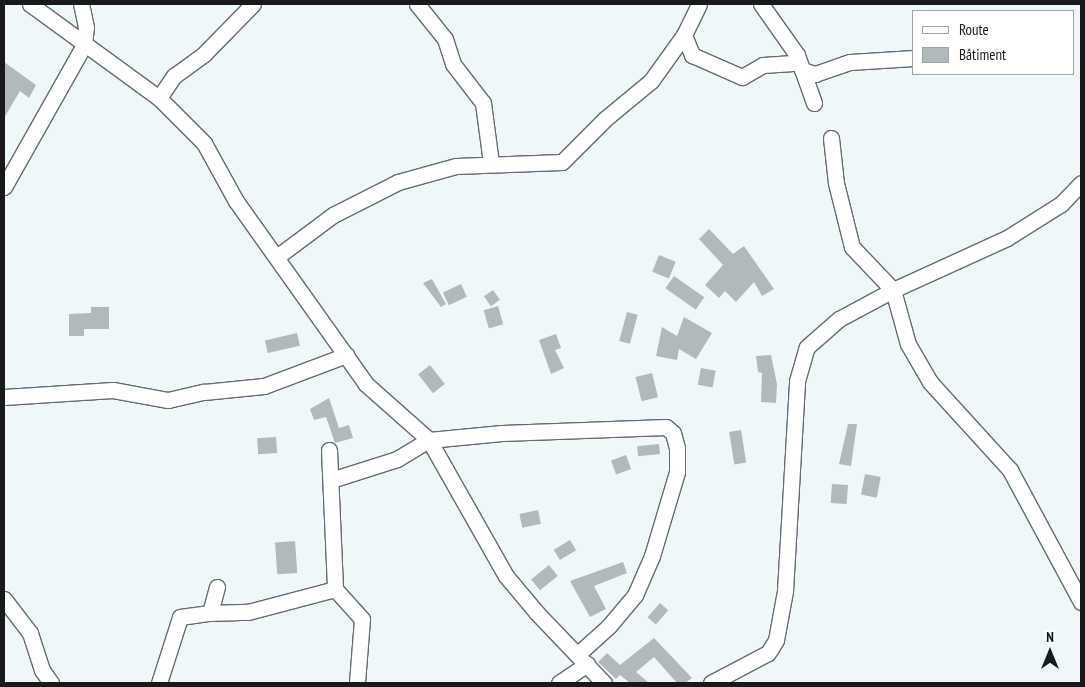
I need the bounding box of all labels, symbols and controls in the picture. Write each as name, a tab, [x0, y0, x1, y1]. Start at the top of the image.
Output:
legend	[912, 10, 1075, 75]
text: Route	[959, 20, 989, 39]
text: Bâtiment	[959, 45, 1006, 64]
north arrow	[1025, 627, 1075, 677]
text: N	[1046, 628, 1054, 646]

